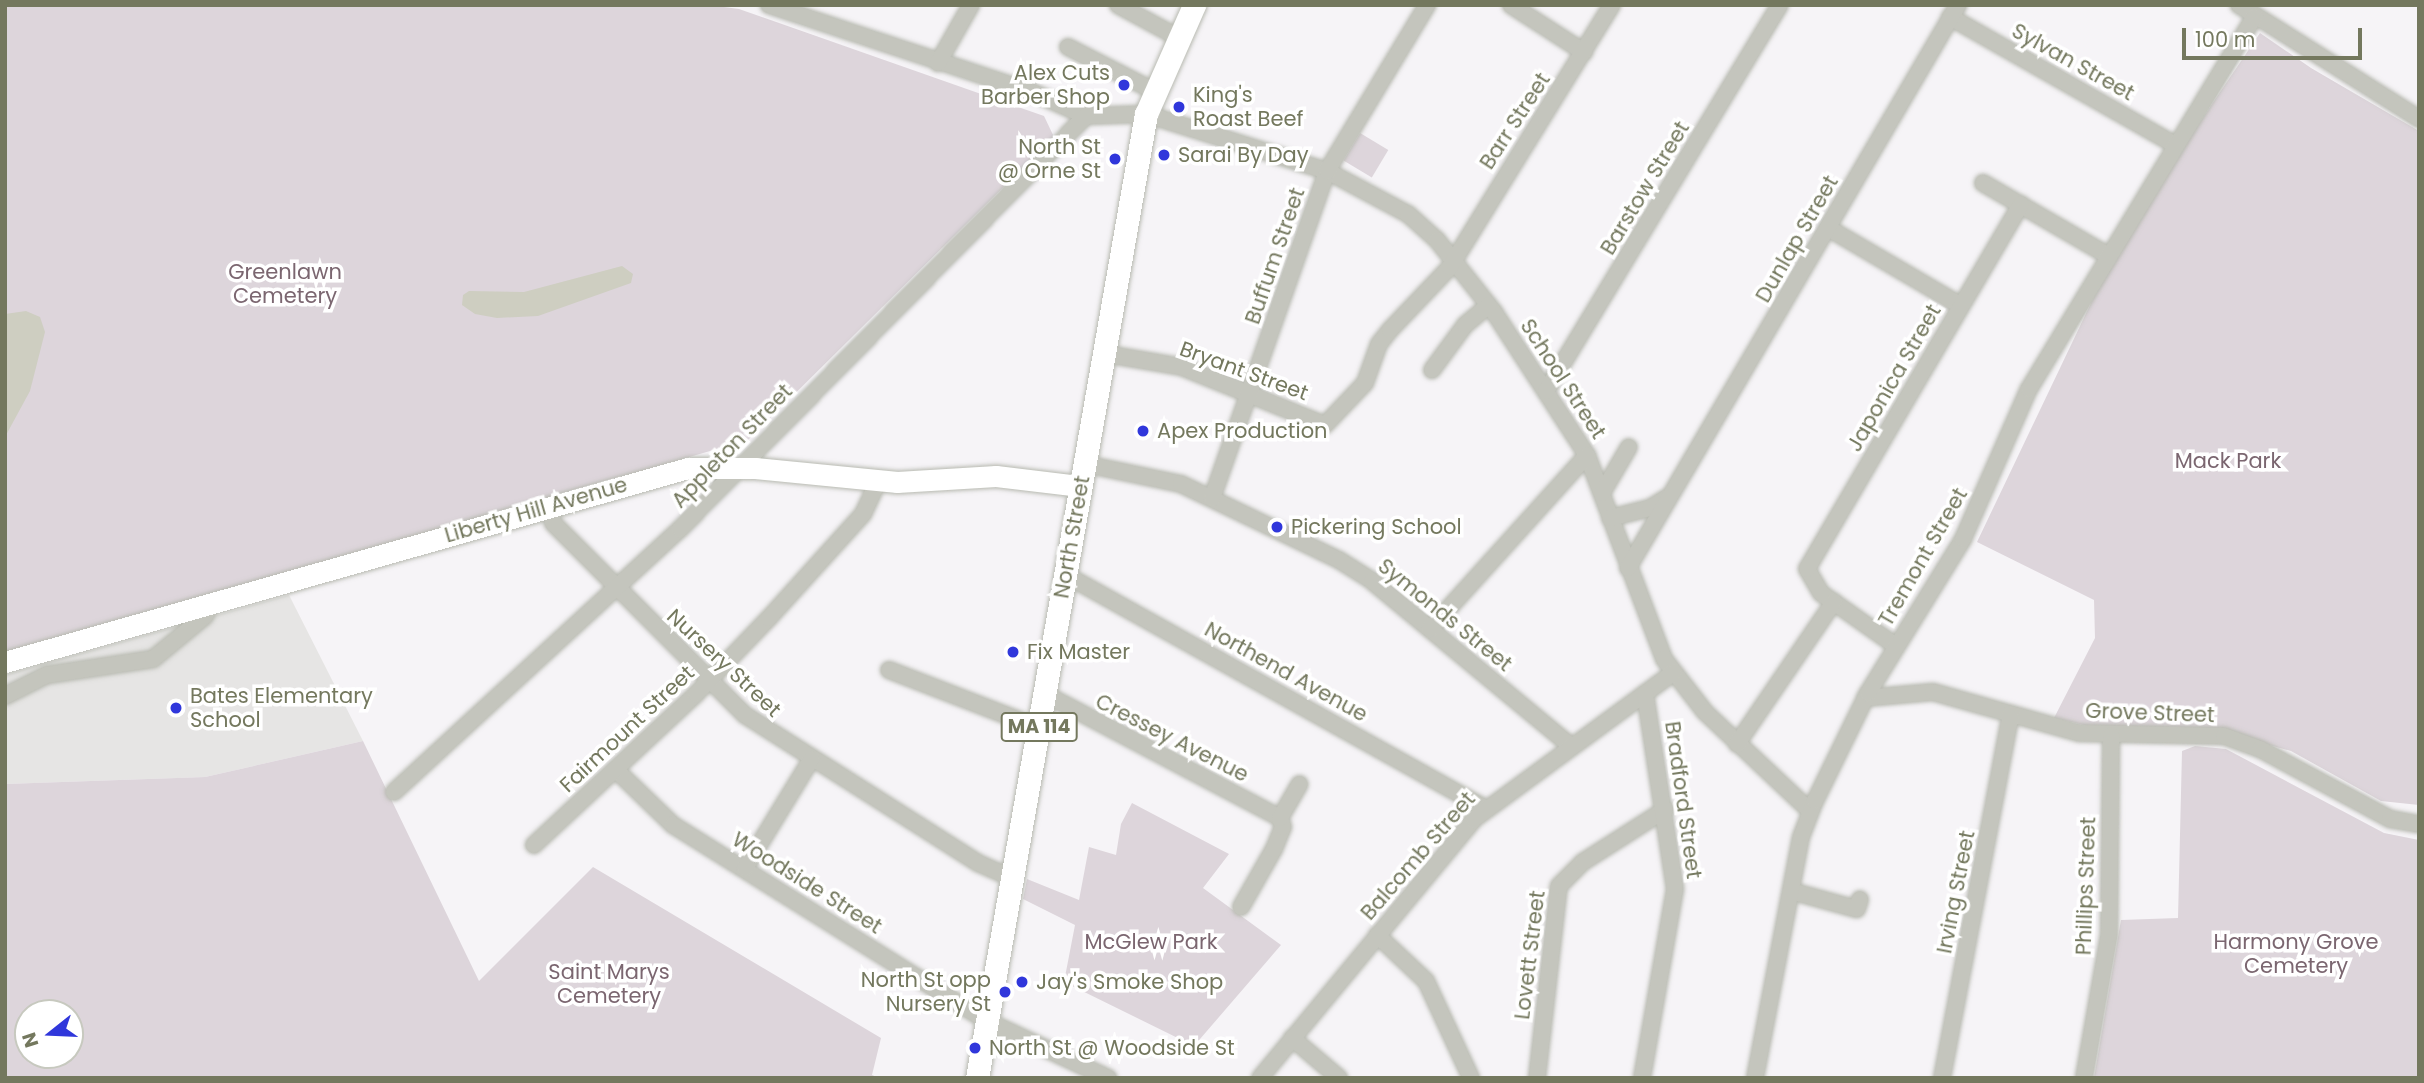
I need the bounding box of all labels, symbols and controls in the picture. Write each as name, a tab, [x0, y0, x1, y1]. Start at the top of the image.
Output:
scale bar	[2186, 14, 2366, 58]
street label: Sylvan Street	[2007, 18, 2139, 106]
text: 100 m	[2195, 25, 2255, 54]
place label: Alex Cuts Barber Shop	[981, 60, 1110, 110]
street label: Barr Street	[1475, 68, 1555, 174]
marker: Alex Cuts Barber Shop	[1116, 77, 1132, 93]
place label: King's Roast Beef	[1193, 82, 1303, 132]
marker: King's Roast Beef	[1171, 99, 1187, 115]
street label: Barstow Street	[1595, 117, 1695, 259]
place label: North St @ Orne St	[998, 134, 1101, 184]
place label: Sarai By Day	[1178, 142, 1308, 168]
marker: Sarai By Day	[1156, 147, 1172, 163]
marker: North St @ Orne St	[1107, 151, 1123, 167]
street label: Dunlap Street	[1750, 171, 1844, 307]
street label: Buffum Street	[1240, 185, 1310, 327]
park label: Greenlawn Cemetery	[228, 259, 342, 309]
street label: Japonica Street	[1842, 300, 1946, 456]
street label: School Street	[1515, 314, 1611, 444]
street label: Bryant Street	[1176, 336, 1312, 406]
street label: Appleton Street	[667, 379, 797, 513]
place label: Apex Production	[1157, 418, 1328, 444]
marker: Apex Production	[1135, 423, 1151, 439]
park label: Mack Park	[2175, 448, 2281, 474]
street label: Liberty Hill Avenue	[442, 472, 630, 548]
street label: North Street	[1049, 474, 1095, 600]
street label: Tremont Street	[1873, 483, 1973, 631]
place label: Pickering School	[1291, 514, 1462, 540]
marker: Pickering School	[1269, 519, 1285, 535]
street label: Symonds Street	[1373, 553, 1517, 677]
street label: Nursery Street	[662, 604, 786, 722]
street label: Northend Avenue	[1200, 617, 1372, 727]
place label: Fix Master	[1027, 639, 1130, 665]
marker: Fix Master	[1005, 644, 1021, 660]
street label: Fairmount Street	[555, 660, 699, 798]
place label: Bates Elementary School	[190, 683, 373, 733]
street label: Cressey Avenue	[1091, 689, 1253, 787]
street label: Grove Street	[2085, 698, 2215, 728]
marker: Bates Elementary School	[168, 700, 184, 716]
road number: MA 114	[1000, 712, 1078, 742]
street label: Bradford Street	[1659, 720, 1707, 880]
street label: Balcomb Street	[1356, 787, 1480, 925]
street label: Phillips Street	[2071, 816, 2101, 956]
street label: Woodside Street	[727, 827, 887, 939]
street label: Irving Street	[1932, 828, 1980, 956]
street label: Lovett Street	[1510, 889, 1550, 1021]
park label: McGlew Park	[1084, 929, 1218, 955]
park label: Harmony Grove Cemetery	[2214, 929, 2378, 979]
park label: Saint Marys Cemetery	[548, 959, 670, 1009]
place label: North St opp Nursery St	[861, 967, 991, 1017]
place label: Jay's Smoke Shop	[1036, 969, 1223, 995]
marker: Jay's Smoke Shop	[1014, 974, 1030, 990]
marker: North St opp Nursery St	[997, 984, 1013, 1000]
north arrow	[14, 999, 84, 1069]
text: N	[15, 1029, 46, 1051]
place label: North St @ Woodside St	[989, 1035, 1235, 1061]
marker: North St @ Woodside St	[967, 1040, 983, 1056]

